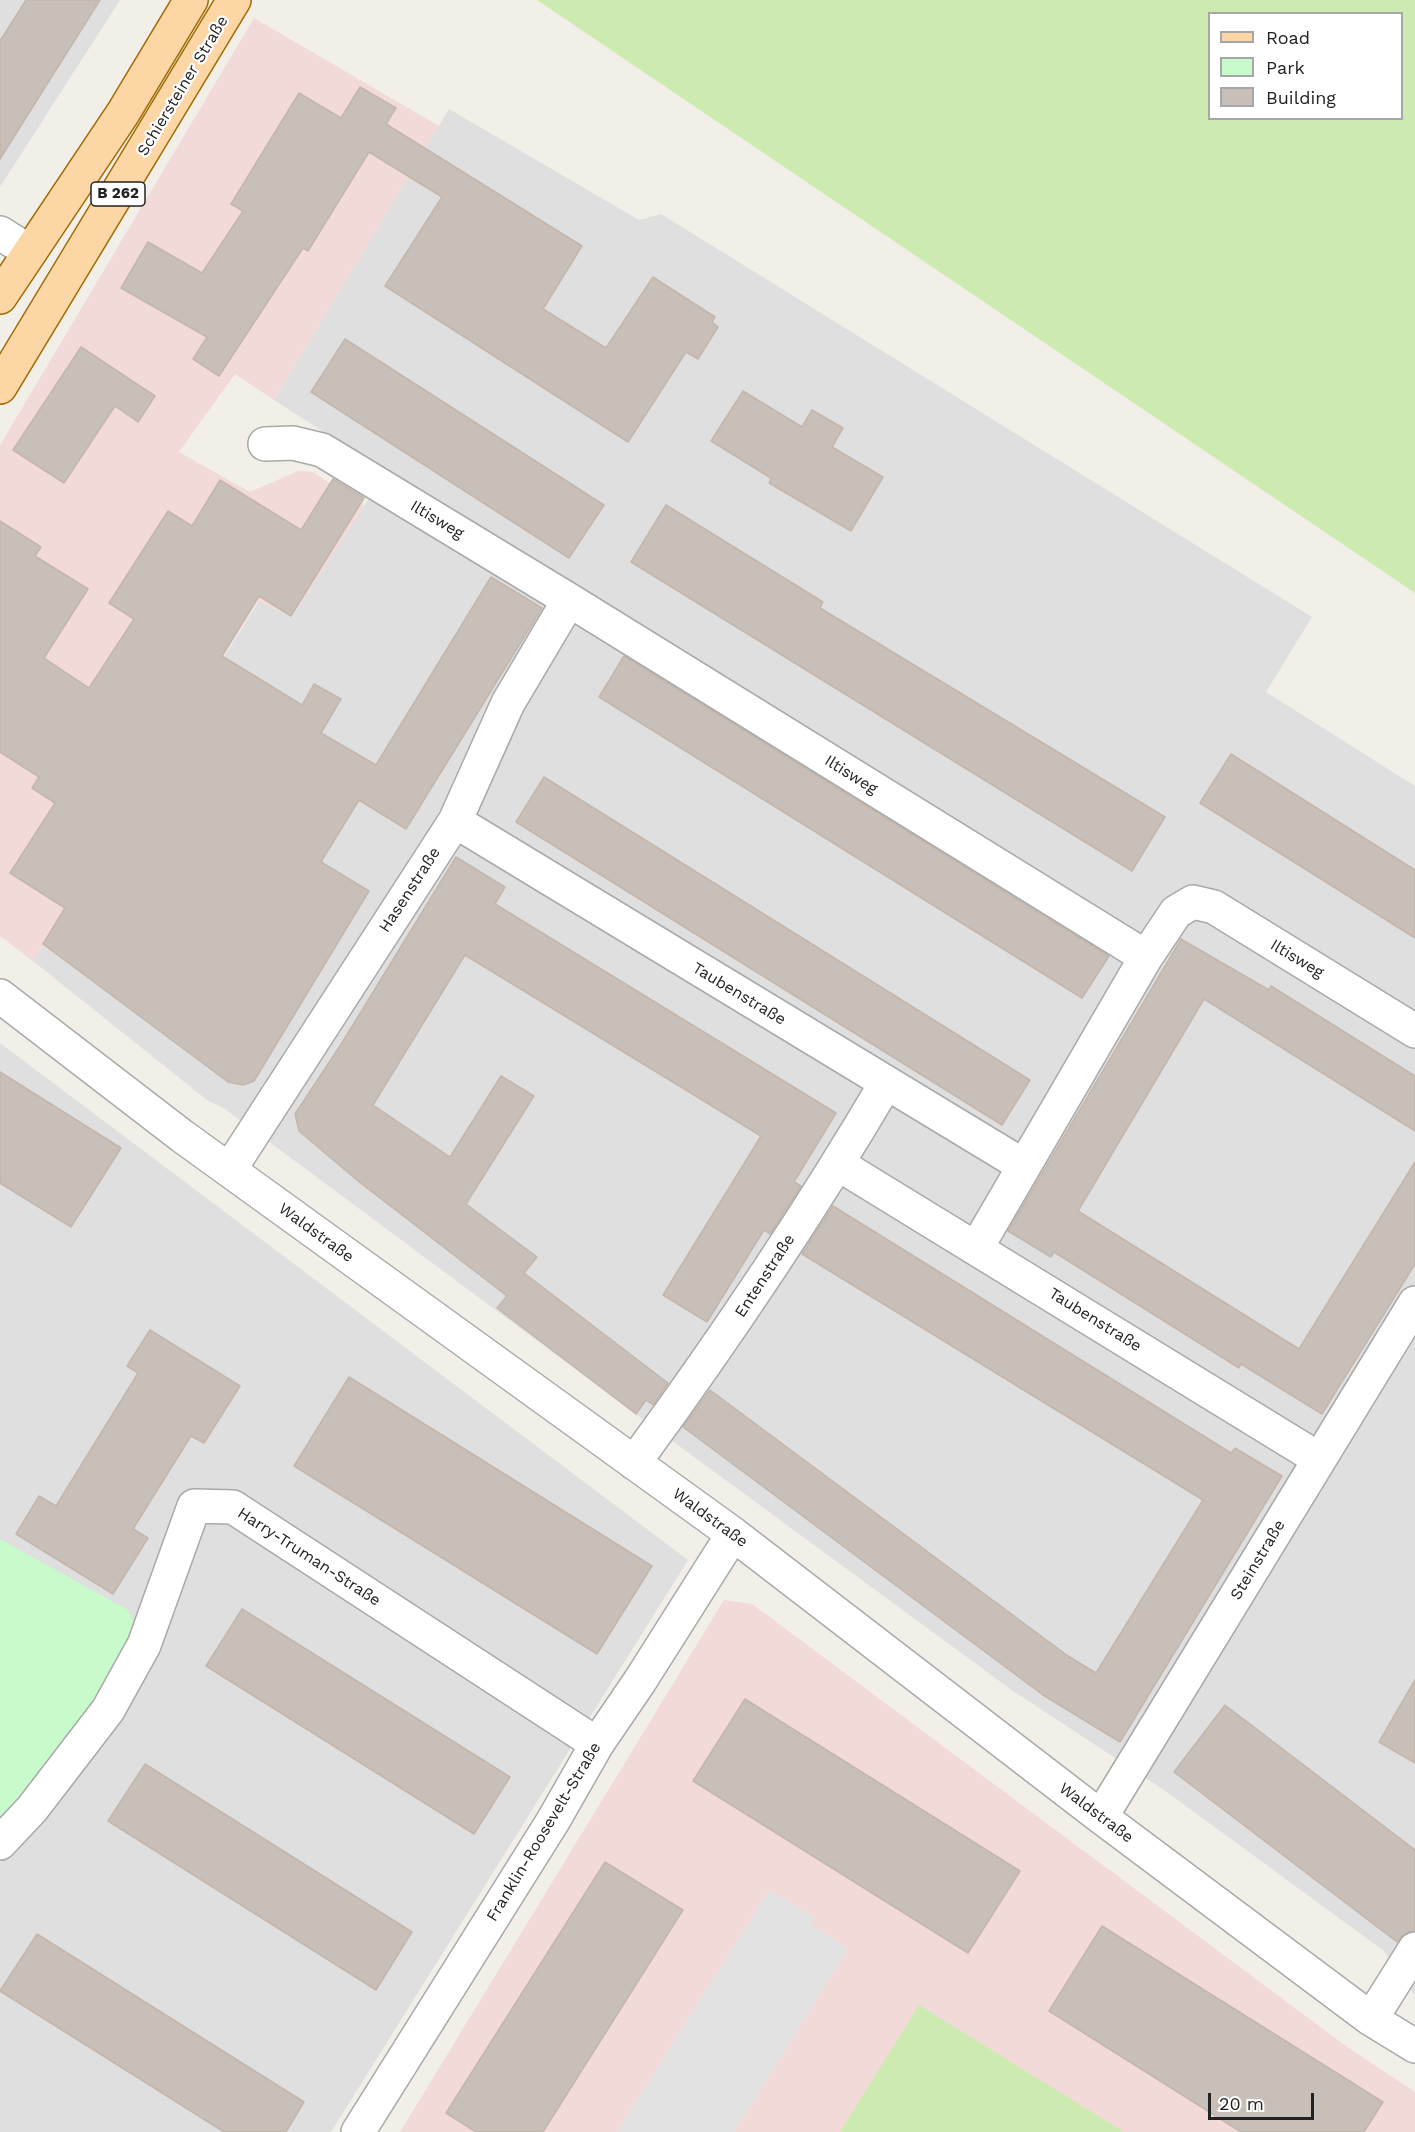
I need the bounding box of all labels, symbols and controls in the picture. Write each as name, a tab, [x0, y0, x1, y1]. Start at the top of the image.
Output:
street label: Schiersteiner Straße	[134, 12, 232, 160]
legend	[1208, 12, 1403, 120]
text: Road	[1266, 27, 1310, 48]
text: Park	[1266, 57, 1305, 78]
text: Building	[1266, 87, 1336, 108]
road number: B 262	[91, 182, 145, 206]
street label: Iltisweg	[407, 497, 467, 543]
street label: Iltisweg	[821, 751, 881, 799]
street label: Hasenstraße	[375, 844, 445, 936]
street label: Iltisweg	[1267, 936, 1327, 982]
street label: Taubenstraße	[689, 959, 789, 1029]
street label: Waldstraße	[275, 1199, 357, 1267]
street label: Entenstraße	[731, 1231, 799, 1321]
street label: Taubenstraße	[1045, 1284, 1145, 1356]
street label: Waldstraße	[669, 1484, 751, 1552]
street label: Harry-Truman-Straße	[234, 1504, 384, 1610]
street label: Steinstraße	[1227, 1517, 1289, 1603]
street label: Franklin-Roosevelt-Straße	[483, 1739, 605, 1925]
street label: Waldstraße	[1055, 1779, 1137, 1847]
scale bar	[1211, 2081, 1318, 2119]
text: 20 m	[1219, 2093, 1264, 2114]

